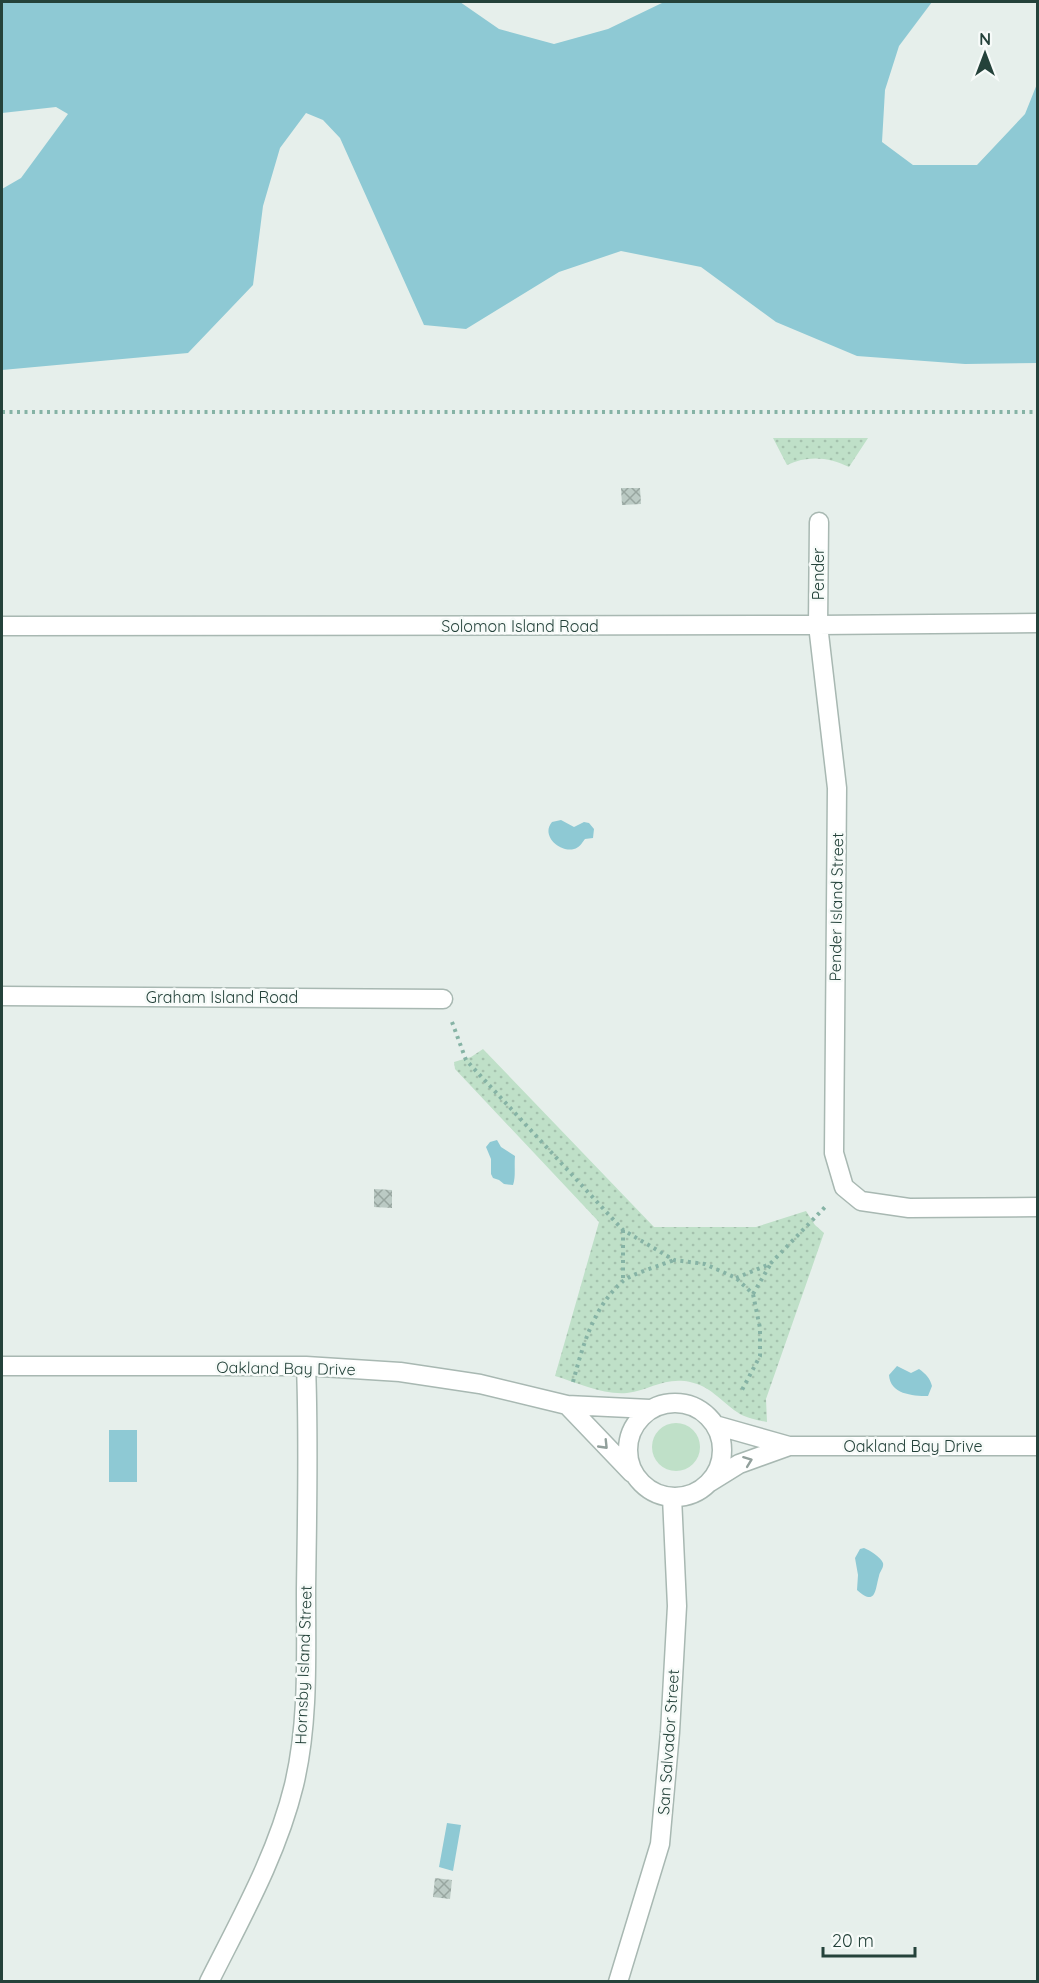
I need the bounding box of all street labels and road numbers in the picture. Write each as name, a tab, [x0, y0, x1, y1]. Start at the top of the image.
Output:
street label: Pender	[808, 548, 828, 600]
street label: Solomon Island Road	[441, 616, 599, 636]
street label: Pender Island Street	[825, 832, 847, 982]
street label: Graham Island Road	[146, 987, 298, 1007]
street label: Oakland Bay Drive	[216, 1357, 356, 1379]
street label: Oakland Bay Drive	[843, 1436, 983, 1456]
street label: Hornsby Island Street	[290, 1585, 316, 1745]
street label: San Salvador Street	[653, 1668, 683, 1816]

